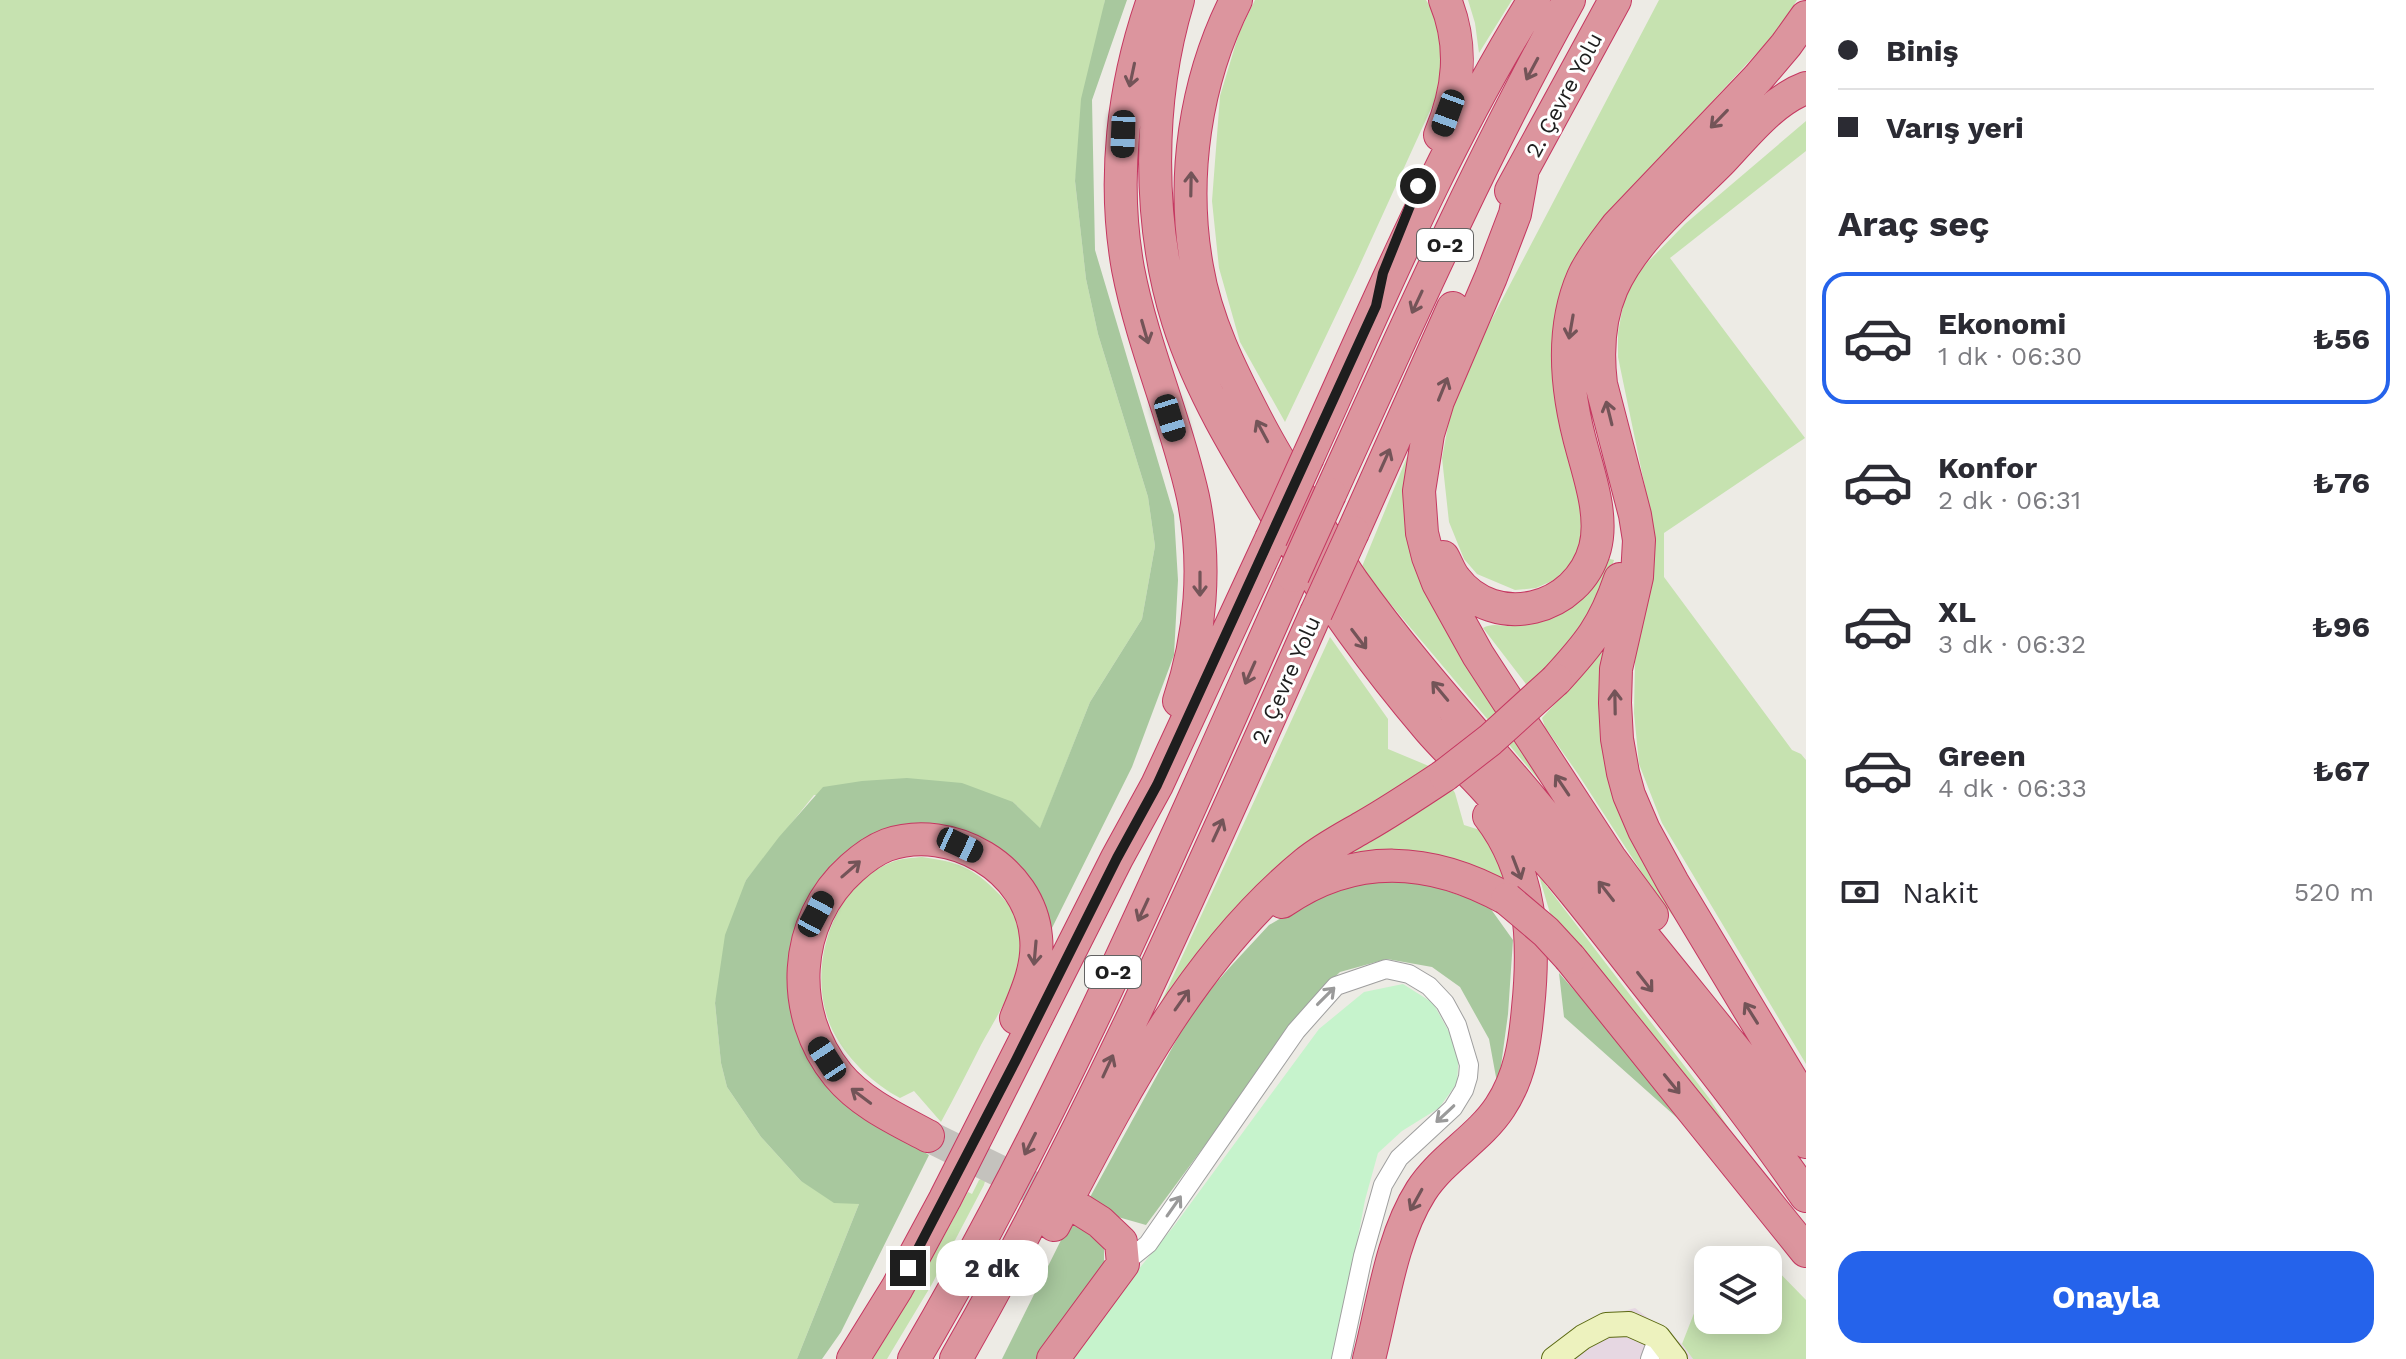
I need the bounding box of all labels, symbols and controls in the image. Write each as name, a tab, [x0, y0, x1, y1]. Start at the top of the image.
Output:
street label: 2. Çevre Yolu	[1521, 28, 1607, 162]
text: Biniş	[1886, 33, 1959, 68]
one-way arrow	[1524, 57, 1540, 80]
one-way arrow	[1124, 62, 1139, 87]
car	[1429, 86, 1467, 140]
one-way arrow	[1709, 109, 1728, 129]
car	[1110, 110, 1136, 158]
text: Varış yeri	[1886, 110, 2024, 145]
route start	[1400, 168, 1436, 204]
one-way arrow	[1183, 171, 1199, 198]
text: Araç seç	[1838, 203, 1989, 245]
road number: O-2	[1417, 229, 1473, 261]
one-way arrow	[1409, 290, 1424, 314]
icon: car	[1842, 302, 1914, 374]
text: Ekonomi	[1938, 306, 2066, 341]
one-way arrow	[1563, 313, 1578, 339]
one-way arrow	[1138, 318, 1153, 344]
text: ₺56	[2313, 321, 2370, 356]
text: 1 dk · 06:30	[1938, 341, 2082, 371]
one-way arrow	[1437, 377, 1451, 402]
car	[1152, 392, 1188, 444]
one-way arrow	[1600, 401, 1615, 427]
one-way arrow	[1254, 419, 1269, 443]
icon: car	[1842, 446, 1914, 518]
one-way arrow	[1378, 449, 1393, 473]
text: Konfor	[1938, 450, 2037, 485]
text: ₺76	[2313, 465, 2370, 500]
text: 2 dk · 06:31	[1938, 485, 2081, 515]
one-way arrow	[1192, 570, 1208, 597]
icon: car	[1842, 590, 1914, 662]
text: XL	[1938, 594, 1976, 629]
text: ₺96	[2312, 609, 2370, 644]
street label: 2. Çevre Yolu	[1247, 612, 1325, 748]
one-way arrow	[1350, 628, 1367, 650]
text: 3 dk · 06:32	[1938, 629, 2086, 659]
one-way arrow	[1241, 660, 1256, 685]
one-way arrow	[1431, 681, 1448, 702]
one-way arrow	[1608, 689, 1623, 716]
icon: car	[1842, 734, 1914, 806]
text: Green	[1938, 738, 2026, 773]
text: ₺67	[2313, 753, 2370, 788]
text: 4 dk · 06:33	[1938, 773, 2087, 803]
one-way arrow	[1554, 774, 1570, 796]
one-way arrow	[1211, 819, 1226, 843]
car	[933, 824, 987, 866]
one-way arrow	[1511, 855, 1525, 880]
one-way arrow	[840, 860, 860, 878]
icon: cash	[1838, 870, 1882, 914]
text: Nakit	[1902, 875, 1978, 910]
text: 520 m	[2294, 877, 2374, 907]
one-way arrow	[1598, 881, 1615, 902]
car	[794, 887, 838, 941]
one-way arrow	[1134, 897, 1149, 921]
one-way arrow	[1027, 939, 1042, 966]
road number: O-2	[1085, 956, 1141, 988]
one-way arrow	[1636, 971, 1654, 992]
one-way arrow	[1317, 986, 1336, 1006]
one-way arrow	[1174, 989, 1190, 1011]
one-way arrow	[1743, 1002, 1759, 1025]
car	[804, 1032, 850, 1086]
one-way arrow	[1101, 1055, 1116, 1079]
one-way arrow	[1664, 1073, 1681, 1094]
one-way arrow	[851, 1087, 872, 1104]
one-way arrow	[1435, 1104, 1455, 1123]
one-way arrow	[1022, 1131, 1037, 1155]
one-way arrow	[1408, 1188, 1424, 1211]
one-way arrow	[1166, 1196, 1182, 1218]
callout: 2 dk	[936, 1240, 1048, 1296]
map controls	[1694, 1246, 1782, 1334]
button: layers	[1694, 1246, 1782, 1334]
route end	[890, 1250, 926, 1286]
button: Onayla	[1838, 1251, 2374, 1343]
text: 2 dk	[964, 1253, 1020, 1283]

